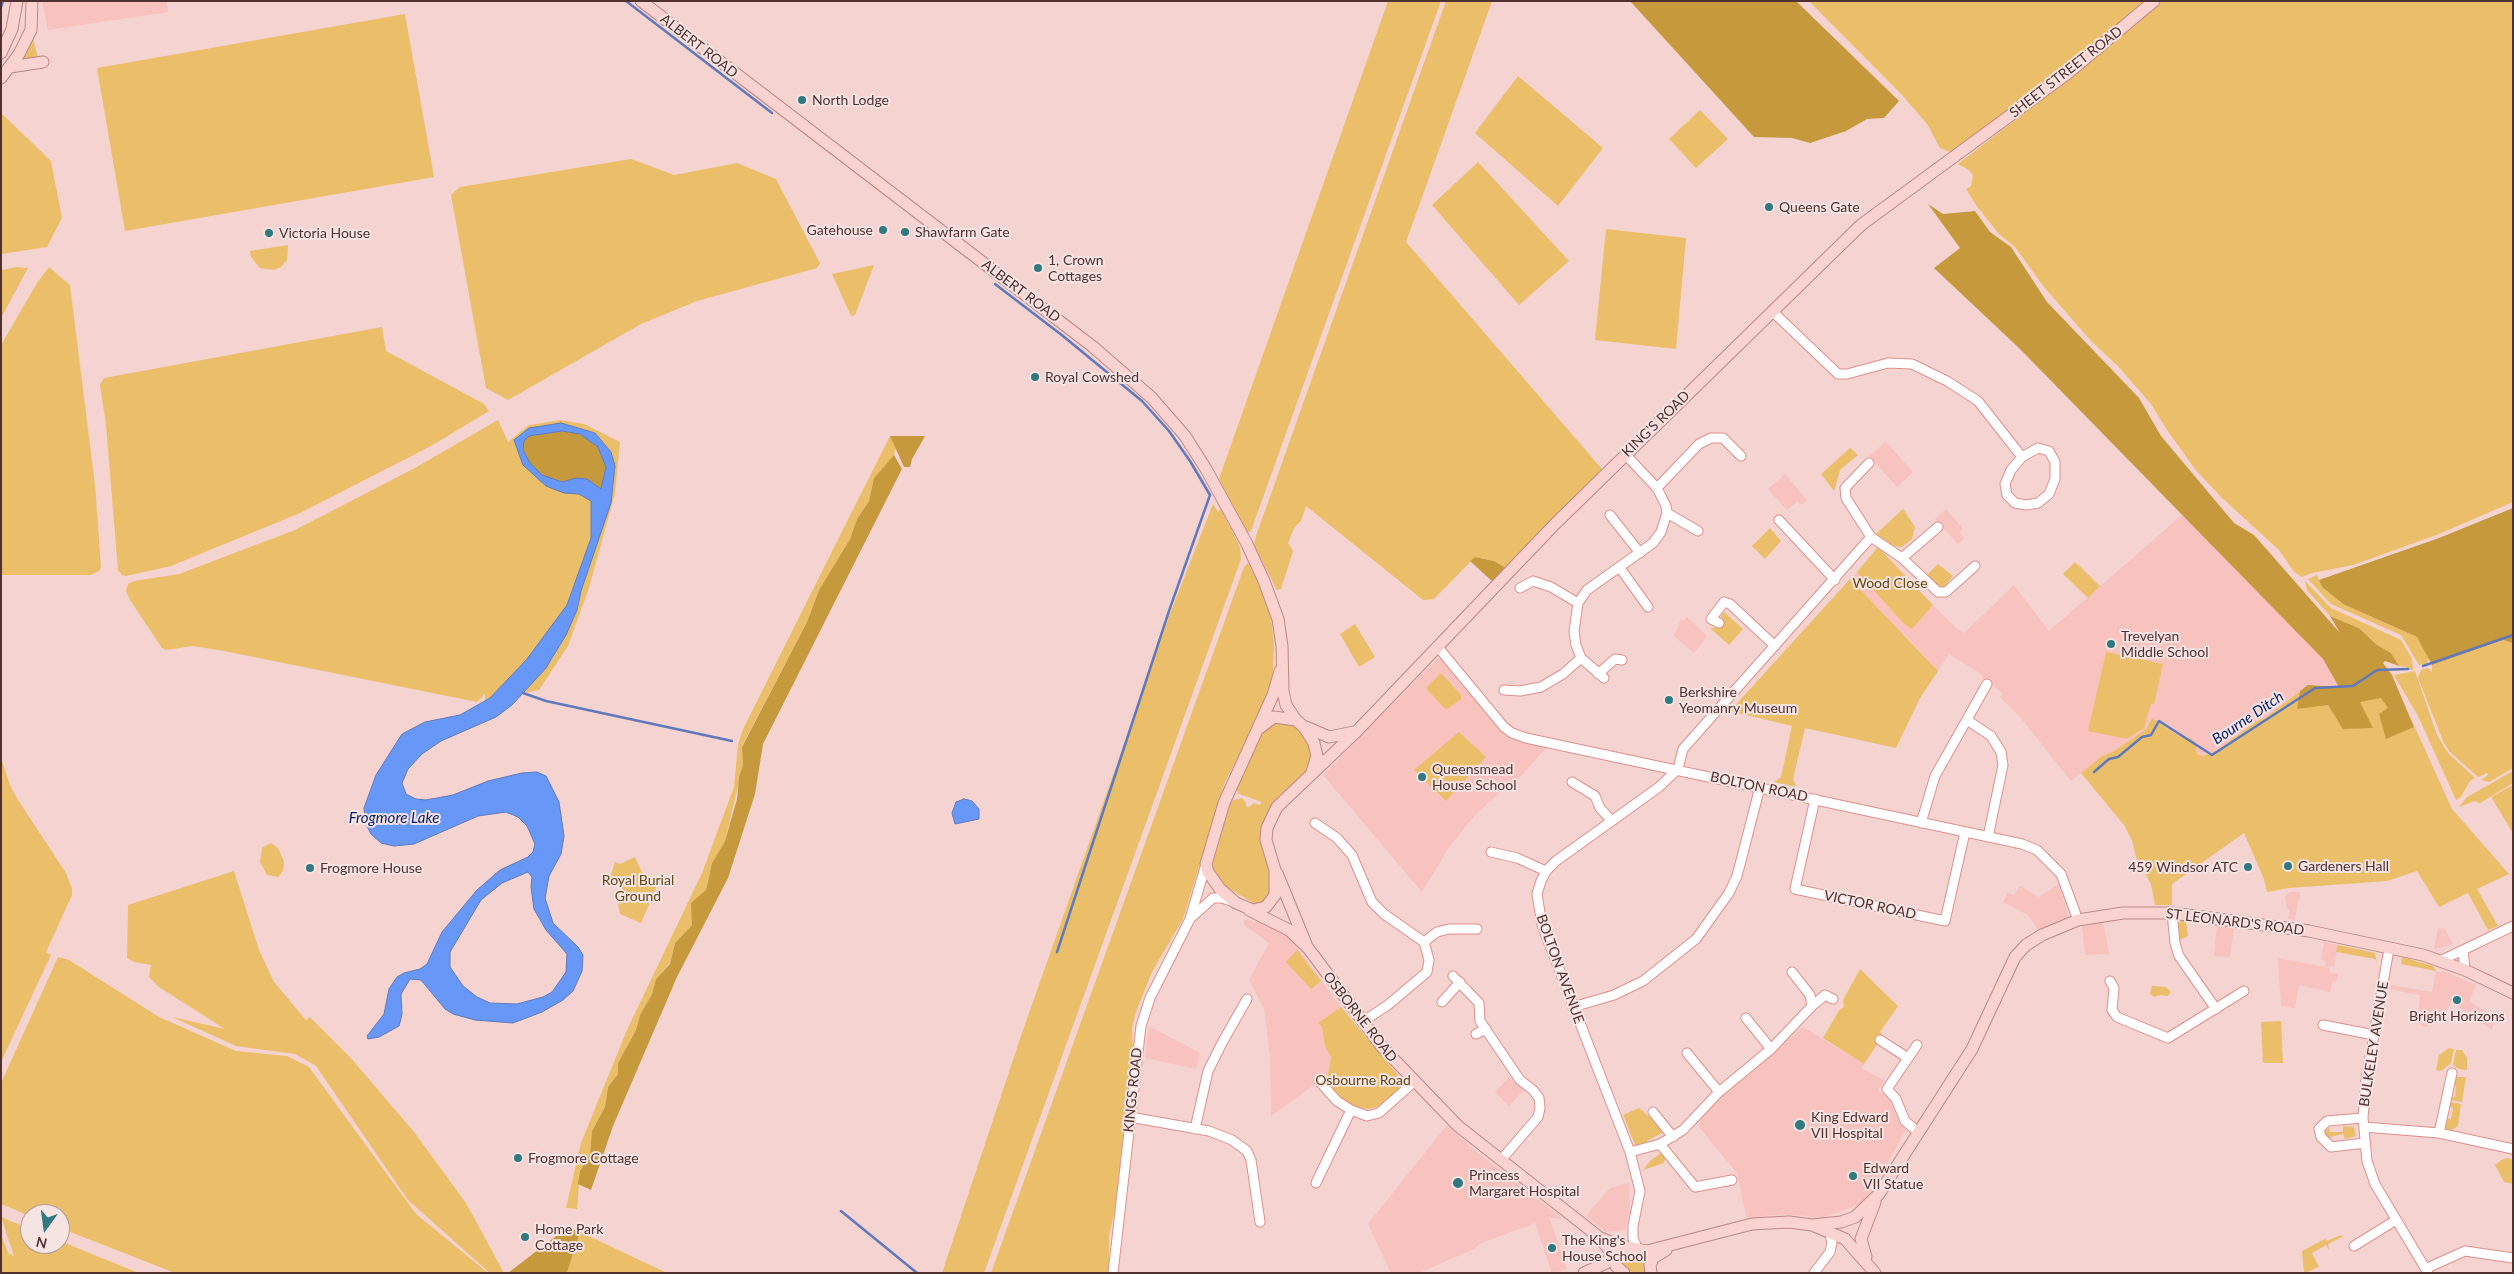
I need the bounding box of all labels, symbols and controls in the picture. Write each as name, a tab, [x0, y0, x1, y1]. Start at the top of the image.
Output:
street label: ALBERT ROAD	[657, 10, 741, 82]
street label: SHEET STREET ROAD	[2006, 23, 2126, 121]
place label: North Lodge	[812, 92, 889, 108]
marker: North Lodge	[796, 94, 808, 106]
place label: Queens Gate	[1779, 199, 1860, 215]
marker: Queens Gate	[1763, 201, 1775, 213]
place label: Gatehouse	[807, 222, 873, 238]
marker: Gatehouse	[877, 224, 889, 236]
place label: Shawfarm Gate	[915, 224, 1010, 240]
place label: Victoria House	[279, 225, 370, 241]
marker: Shawfarm Gate	[899, 226, 911, 238]
marker: Victoria House	[263, 227, 275, 239]
place label: 1, Crown Cottages	[1048, 252, 1104, 284]
street label: ALBERT ROAD	[978, 256, 1064, 326]
marker: 1, Crown Cottages	[1032, 262, 1044, 274]
place label: Royal Cowshed	[1045, 369, 1139, 385]
marker: Royal Cowshed	[1029, 371, 1041, 383]
street label: KING'S ROAD	[1619, 387, 1693, 461]
park label: Wood Close	[1852, 575, 1928, 591]
place label: Trevelyan Middle School	[2121, 628, 2208, 660]
marker: Trevelyan Middle School	[2105, 638, 2117, 650]
place label: Berkshire Yeomanry Museum	[1679, 684, 1797, 716]
water label: Bourne Ditch	[2209, 688, 2287, 748]
marker: Berkshire Yeomanry Museum	[1663, 694, 1675, 706]
place label: Queensmead House School	[1432, 761, 1516, 794]
street label: BOLTON ROAD	[1709, 768, 1809, 806]
marker: Queensmead House School	[1416, 771, 1428, 783]
water label: Frogmore Lake	[349, 809, 439, 827]
place label: Gardeners Hall	[2298, 858, 2389, 874]
place label: 459 Windsor ATC	[2128, 859, 2238, 875]
place label: Frogmore House	[320, 860, 422, 876]
marker: Gardeners Hall	[2282, 860, 2294, 872]
marker: 459 Windsor ATC	[2242, 861, 2254, 873]
marker: Frogmore House	[304, 862, 316, 874]
park label: Royal Burial Ground	[602, 872, 674, 904]
street label: VICTOR ROAD	[1822, 887, 1918, 923]
street label: ST LEONARD'S ROAD	[2165, 905, 2305, 939]
street label: BOLTON AVENUE	[1532, 912, 1588, 1026]
street label: OSBORNE ROAD	[1320, 969, 1400, 1065]
street label: BULKELEY AVENUE	[2356, 980, 2392, 1108]
marker: Bright Horizons	[2451, 994, 2463, 1006]
place label: Bright Horizons	[2409, 1008, 2505, 1024]
street label: KINGS ROAD	[1120, 1047, 1146, 1133]
park label: Osbourne Road	[1315, 1072, 1411, 1088]
place label: King Edward VII Hospital	[1811, 1109, 1888, 1142]
marker: King Edward VII Hospital	[1793, 1118, 1807, 1132]
place label: Frogmore Cottage	[528, 1150, 639, 1166]
marker: Frogmore Cottage	[512, 1152, 524, 1164]
place label: Edward VII Statue	[1863, 1160, 1923, 1192]
place label: Princess Margaret Hospital	[1469, 1167, 1580, 1200]
marker: Edward VII Statue	[1847, 1170, 1859, 1182]
marker: Princess Margaret Hospital	[1451, 1176, 1465, 1190]
north arrow	[20, 1204, 70, 1254]
place label: Home Park Cottage	[535, 1221, 603, 1254]
marker: Home Park Cottage	[519, 1231, 531, 1243]
place label: The King's House School	[1562, 1232, 1646, 1264]
text: N	[34, 1234, 49, 1253]
marker: The King's House School	[1546, 1242, 1558, 1254]

